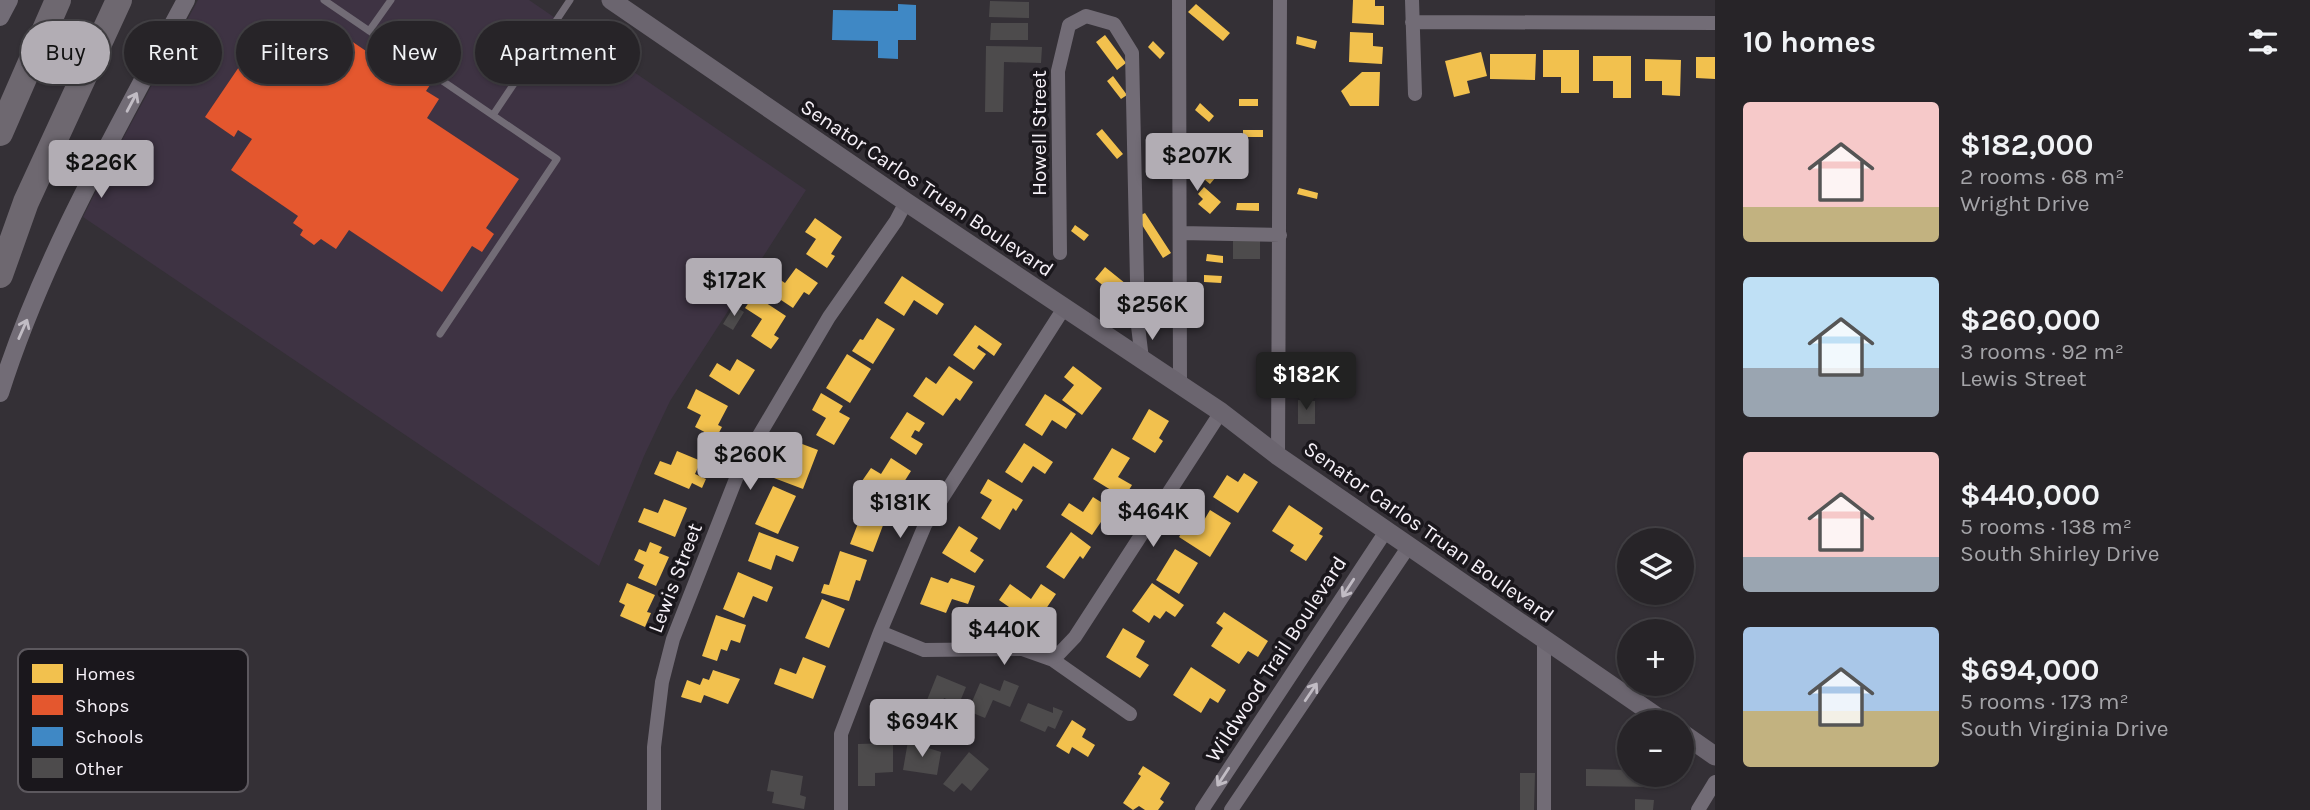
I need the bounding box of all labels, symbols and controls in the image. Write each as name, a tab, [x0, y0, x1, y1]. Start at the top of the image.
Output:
chip: Buy	[21, 21, 110, 84]
chip: Rent	[124, 21, 222, 84]
chip: Filters	[236, 21, 353, 84]
chip: New	[367, 21, 461, 84]
chip: Apartment	[475, 21, 640, 84]
icon: filters	[2244, 23, 2282, 61]
text: 10 homes	[1743, 24, 1876, 60]
street label: Howell Street	[1027, 70, 1051, 196]
one-way arrow	[125, 92, 139, 112]
street label: Senator Carlos Truan Boulevard	[796, 94, 1058, 282]
text: $182,000	[1960, 127, 2093, 163]
icon: home	[1799, 130, 1883, 214]
pin: $207K	[1148, 134, 1246, 193]
pin: $226K	[52, 140, 150, 200]
text: $207K	[1162, 142, 1232, 169]
text: $226K	[65, 149, 137, 176]
text: 2 rooms · 68 m²	[1960, 163, 2124, 190]
text: Wright Drive	[1960, 190, 2090, 217]
pin: $172K	[685, 258, 783, 318]
text: $172K	[702, 267, 766, 294]
pin: $256K	[1103, 282, 1201, 342]
text: $256K	[1116, 291, 1188, 318]
text: $260,000	[1960, 302, 2101, 338]
icon: home	[1799, 305, 1883, 389]
one-way arrow	[17, 318, 30, 340]
text: 3 rooms · 92 m²	[1960, 338, 2124, 365]
pin: $182K	[1257, 352, 1355, 412]
text: $182K	[1272, 361, 1340, 388]
text: Lewis Street	[1960, 365, 2087, 392]
pin: $260K	[701, 433, 799, 492]
street label: Senator Carlos Truan Boulevard	[1299, 436, 1559, 628]
text: $260K	[713, 441, 787, 468]
text: $440,000	[1960, 477, 2100, 513]
pin: $181K	[851, 480, 949, 540]
icon: home	[1799, 480, 1883, 564]
text: $181K	[869, 489, 931, 516]
pin: $464K	[1104, 490, 1202, 549]
text: $464K	[1117, 498, 1189, 525]
text: 5 rooms · 138 m²	[1960, 513, 2132, 540]
street label: Lewis Street	[643, 520, 707, 636]
map controls	[1617, 528, 1694, 787]
button: layers	[1617, 528, 1694, 605]
text: South Shirley Drive	[1960, 540, 2159, 567]
street label: Wildwood Trail Boulevard	[1201, 552, 1351, 766]
one-way arrow	[1341, 577, 1355, 597]
pin: $440K	[955, 608, 1053, 667]
text: $440K	[968, 616, 1040, 643]
button: +	[1617, 619, 1694, 696]
legend	[18, 649, 248, 792]
text: $694,000	[1960, 652, 2100, 688]
icon: home	[1799, 655, 1883, 739]
text: Homes	[75, 663, 136, 685]
one-way arrow	[1304, 683, 1318, 703]
text: 5 rooms · 173 m²	[1960, 688, 2129, 715]
text: Shops	[75, 695, 129, 717]
pin: $694K	[873, 700, 971, 759]
text: $694K	[886, 708, 958, 735]
button: −	[1617, 710, 1694, 787]
text: South Virginia Drive	[1960, 715, 2169, 742]
text: Schools	[75, 726, 144, 748]
text: Other	[75, 758, 123, 780]
one-way arrow	[1216, 767, 1230, 787]

